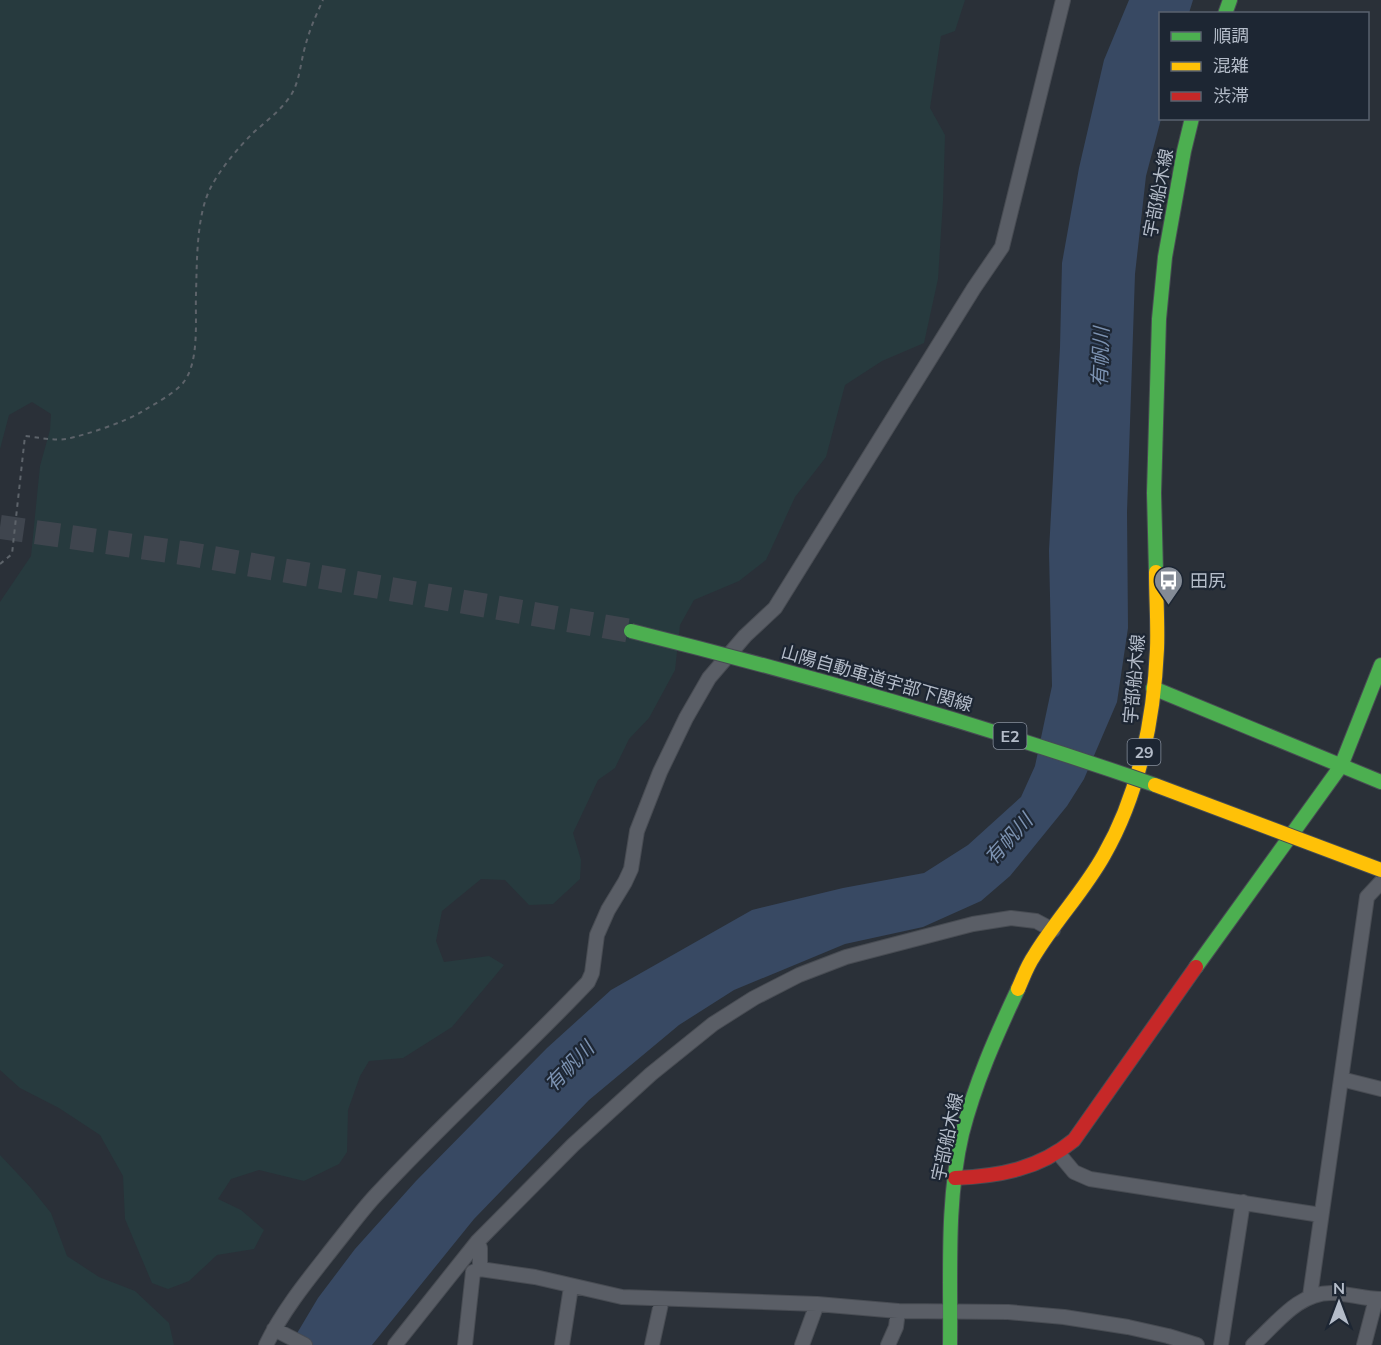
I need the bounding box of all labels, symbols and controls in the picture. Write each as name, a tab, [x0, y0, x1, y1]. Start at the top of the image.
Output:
legend	[1159, 12, 1369, 120]
text: 順調	[1213, 24, 1249, 47]
text: 混雑	[1213, 54, 1249, 77]
text: 渋滞	[1213, 84, 1249, 107]
street label: 宇部船木線	[1138, 147, 1178, 239]
water label: 有帆川	[1086, 325, 1114, 387]
bus stop icon: 田尻	[1153, 564, 1185, 606]
place label: 田尻	[1190, 569, 1226, 592]
street label: 宇部船木線	[1119, 633, 1149, 725]
street label: 山陽自動車道宇部下関線	[779, 640, 975, 716]
road number: E2	[994, 723, 1026, 749]
road number: 29	[1128, 739, 1160, 765]
water label: 有帆川	[979, 807, 1039, 870]
water label: 有帆川	[539, 1034, 600, 1096]
street label: 宇部船木線	[926, 1091, 968, 1183]
north arrow	[1309, 1273, 1369, 1333]
text: N	[1333, 1278, 1345, 1298]

